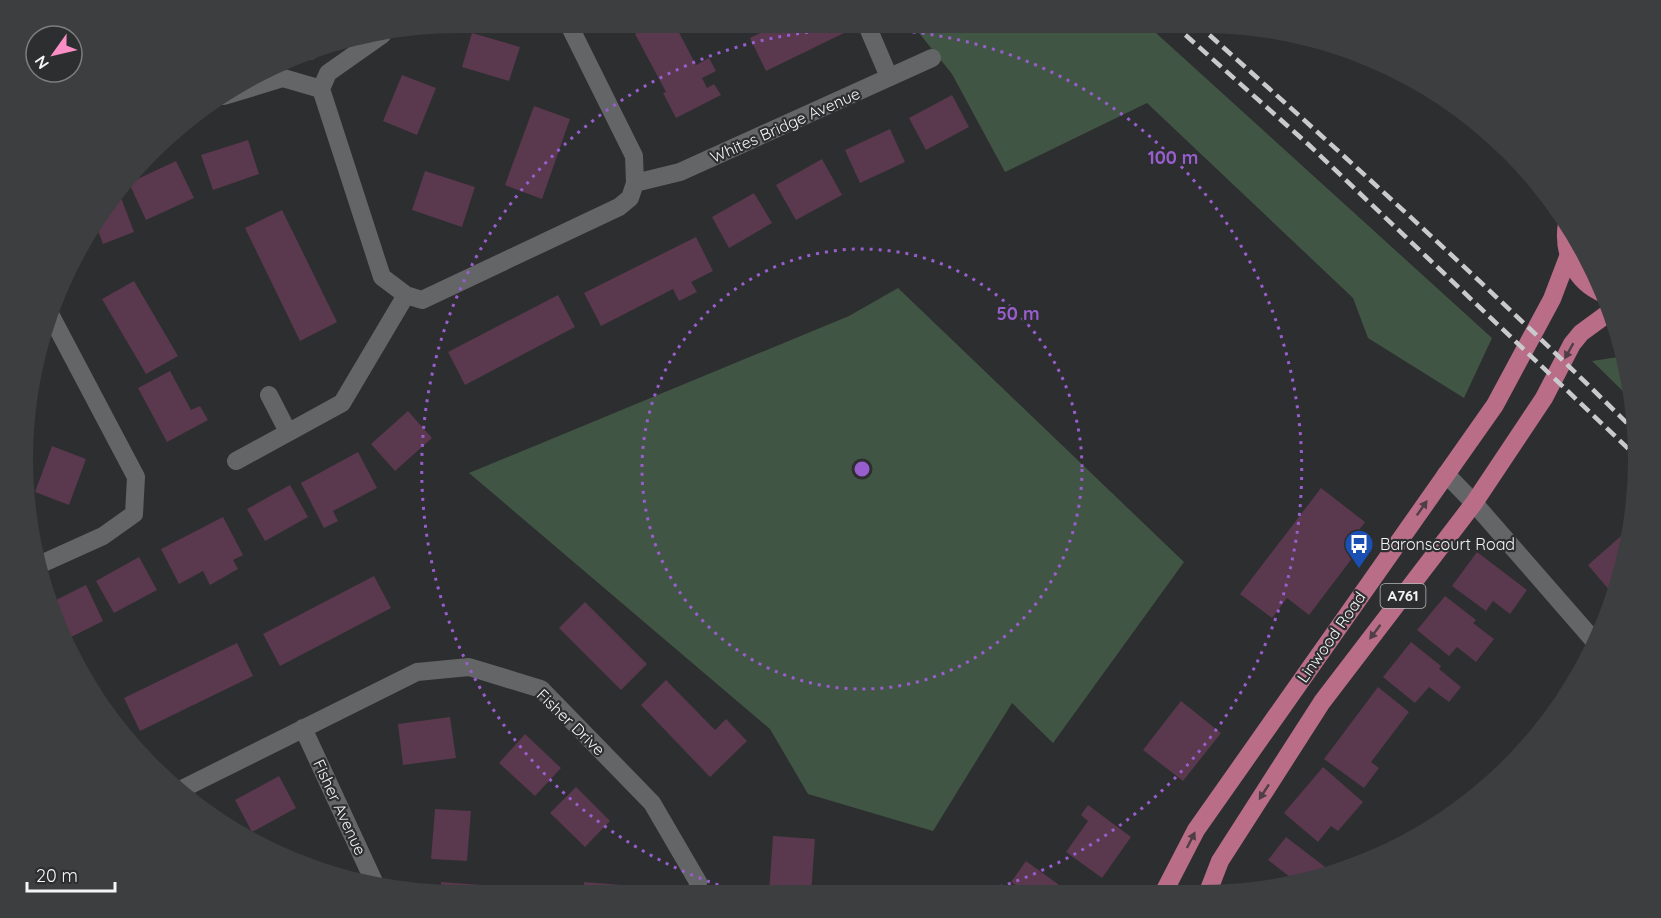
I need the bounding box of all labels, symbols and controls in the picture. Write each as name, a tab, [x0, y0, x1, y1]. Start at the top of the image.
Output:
north arrow	[24, 24, 84, 84]
text: N	[30, 52, 53, 73]
street label: Whites Bridge Avenue	[707, 83, 863, 167]
text: 100 m	[1148, 146, 1198, 169]
text: 50 m	[996, 302, 1040, 325]
one-way arrow	[1564, 343, 1574, 360]
centre of rings	[852, 459, 872, 479]
one-way arrow	[1416, 500, 1427, 516]
bus stop icon: Baronscourt Road	[1343, 528, 1375, 570]
place label: Baronscourt Road	[1380, 534, 1515, 554]
road number: A761	[1380, 584, 1426, 608]
street label: Linwood Road	[1292, 588, 1370, 686]
one-way arrow	[1369, 624, 1381, 640]
street label: Fisher Drive	[533, 685, 609, 759]
street label: Fisher Avenue	[309, 756, 371, 858]
one-way arrow	[1259, 784, 1270, 800]
one-way arrow	[1185, 831, 1195, 849]
scale bar	[27, 855, 116, 893]
text: 20 m	[36, 864, 78, 887]

